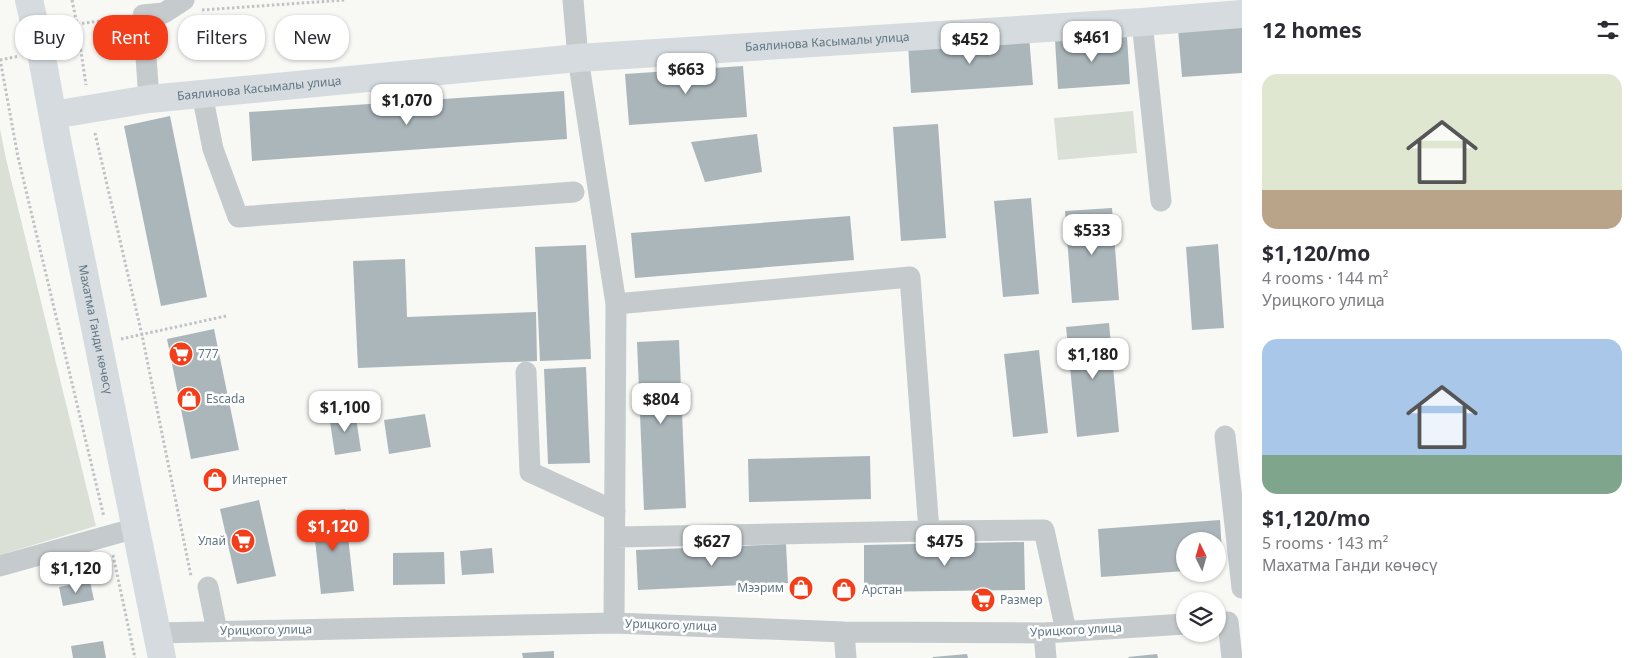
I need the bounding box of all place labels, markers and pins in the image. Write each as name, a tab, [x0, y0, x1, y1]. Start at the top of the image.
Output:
pin: $461	[1062, 20, 1122, 63]
pin: $452	[940, 22, 1000, 65]
pin: $663	[656, 52, 716, 95]
pin: $1,070	[366, 84, 448, 126]
pin: $533	[1062, 214, 1122, 256]
pin: $1,180	[1052, 338, 1134, 380]
supermarket icon: 777	[168, 341, 194, 367]
place label: 777	[198, 345, 219, 362]
pin: $804	[631, 382, 691, 425]
shop icon: Escada	[176, 386, 202, 412]
place label: Escada	[206, 390, 245, 407]
pin: $1,100	[304, 390, 386, 433]
shop icon: Интернет	[202, 467, 228, 493]
place label: Интернет	[232, 471, 288, 488]
pin: $1,120	[292, 510, 374, 552]
pin: $627	[682, 524, 742, 567]
pin: $475	[915, 524, 975, 567]
supermarket icon: Улай	[230, 528, 256, 554]
place label: Улай	[198, 532, 226, 549]
pin: $1,120	[35, 552, 117, 594]
shop icon: Мээрим	[788, 575, 814, 601]
shop icon: Арстан	[831, 577, 857, 603]
place label: Мээрим	[737, 579, 784, 596]
place label: Арстан	[862, 581, 903, 598]
supermarket icon: Размер	[970, 587, 996, 613]
place label: Размер	[1000, 591, 1043, 608]

